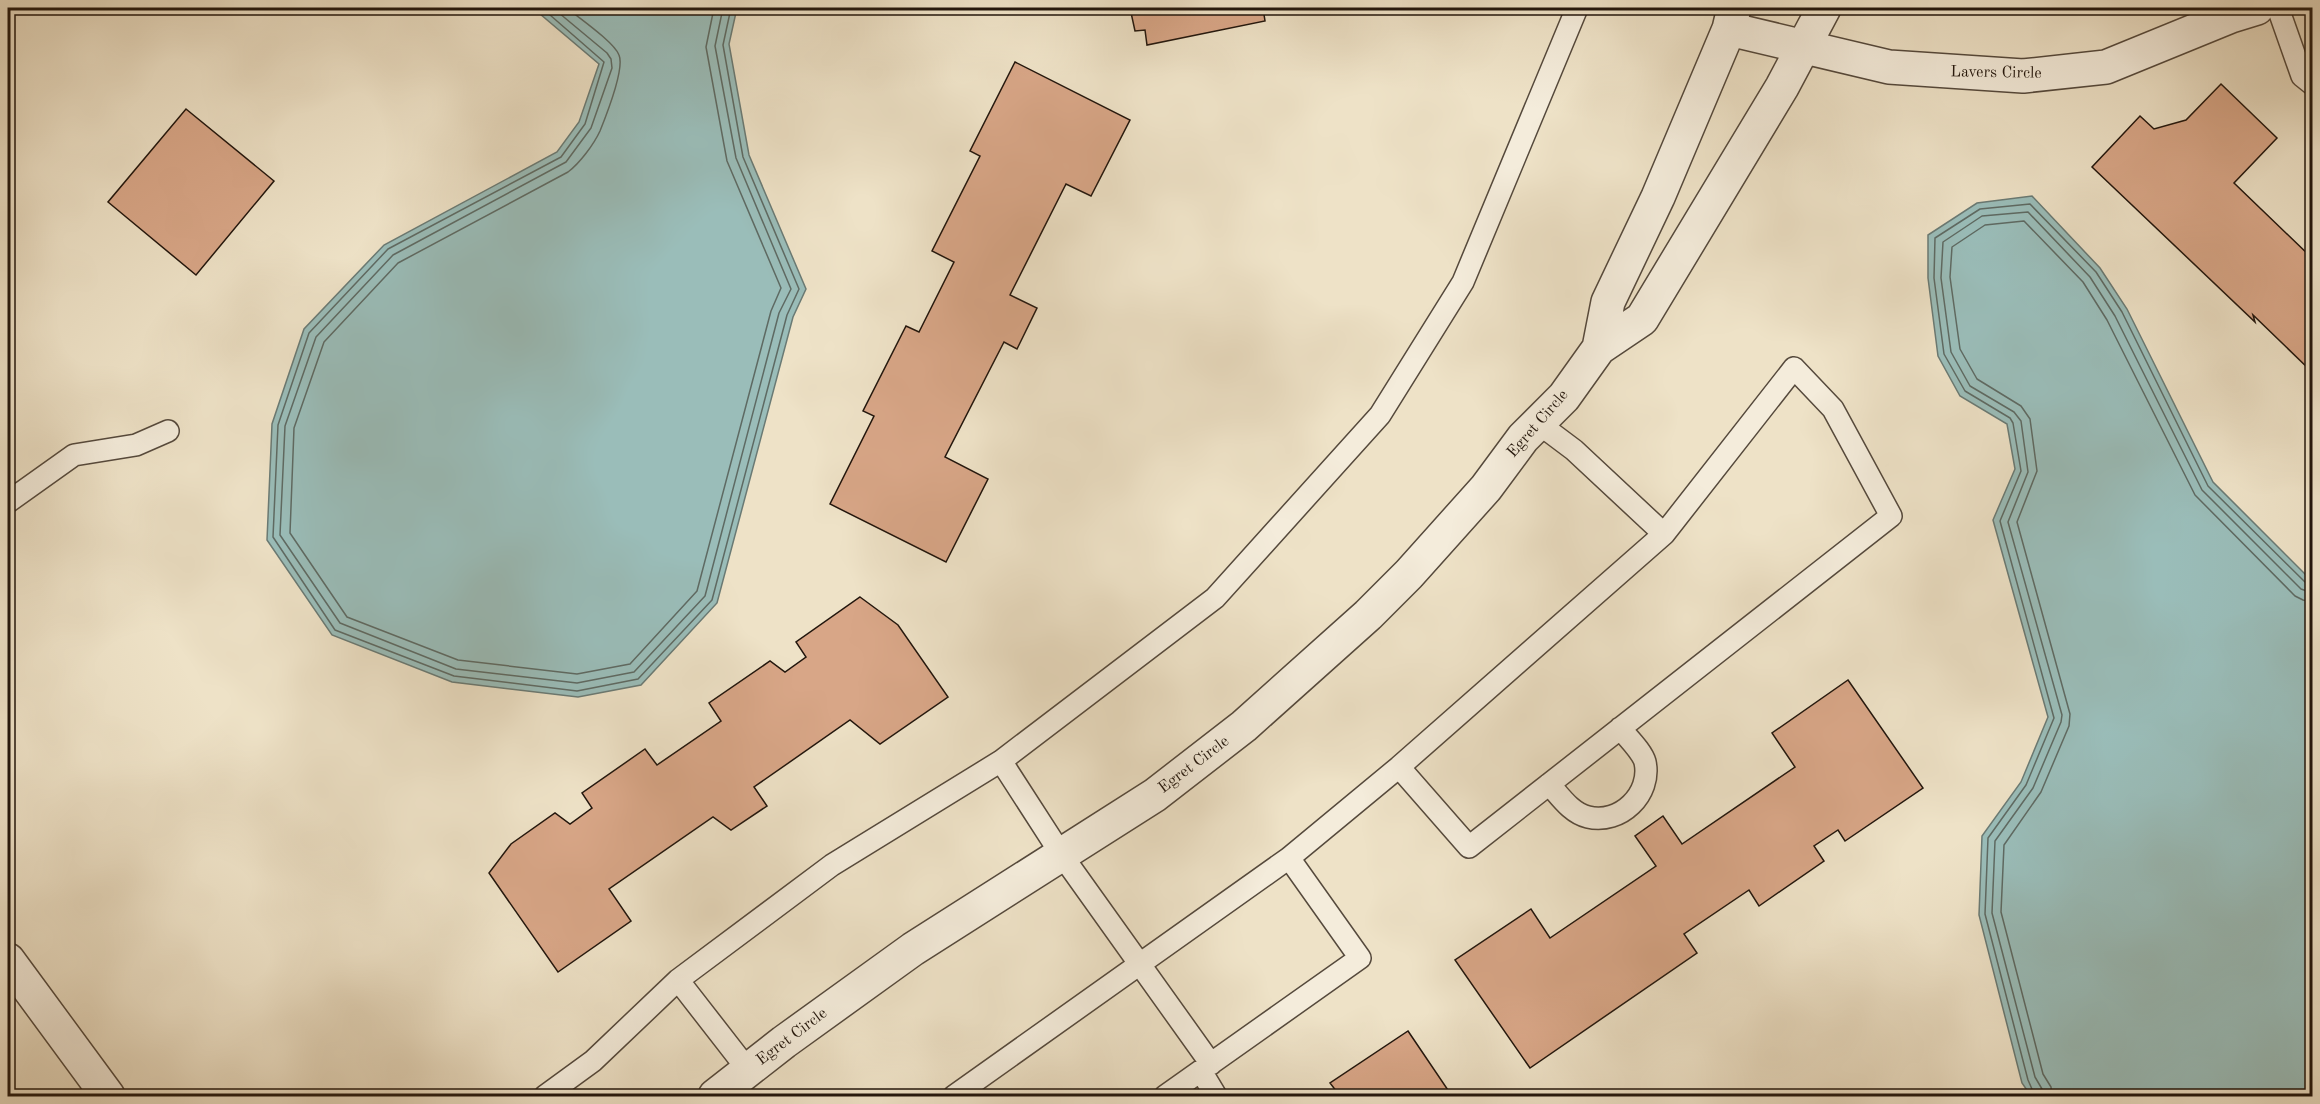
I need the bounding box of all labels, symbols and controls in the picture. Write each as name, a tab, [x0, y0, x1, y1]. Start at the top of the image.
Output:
street label: Lavers Circle	[1950, 64, 2042, 82]
street label: Egret Circle	[1504, 387, 1572, 461]
street label: Egret Circle	[1156, 733, 1232, 797]
street label: Egret Circle	[754, 1005, 830, 1069]

